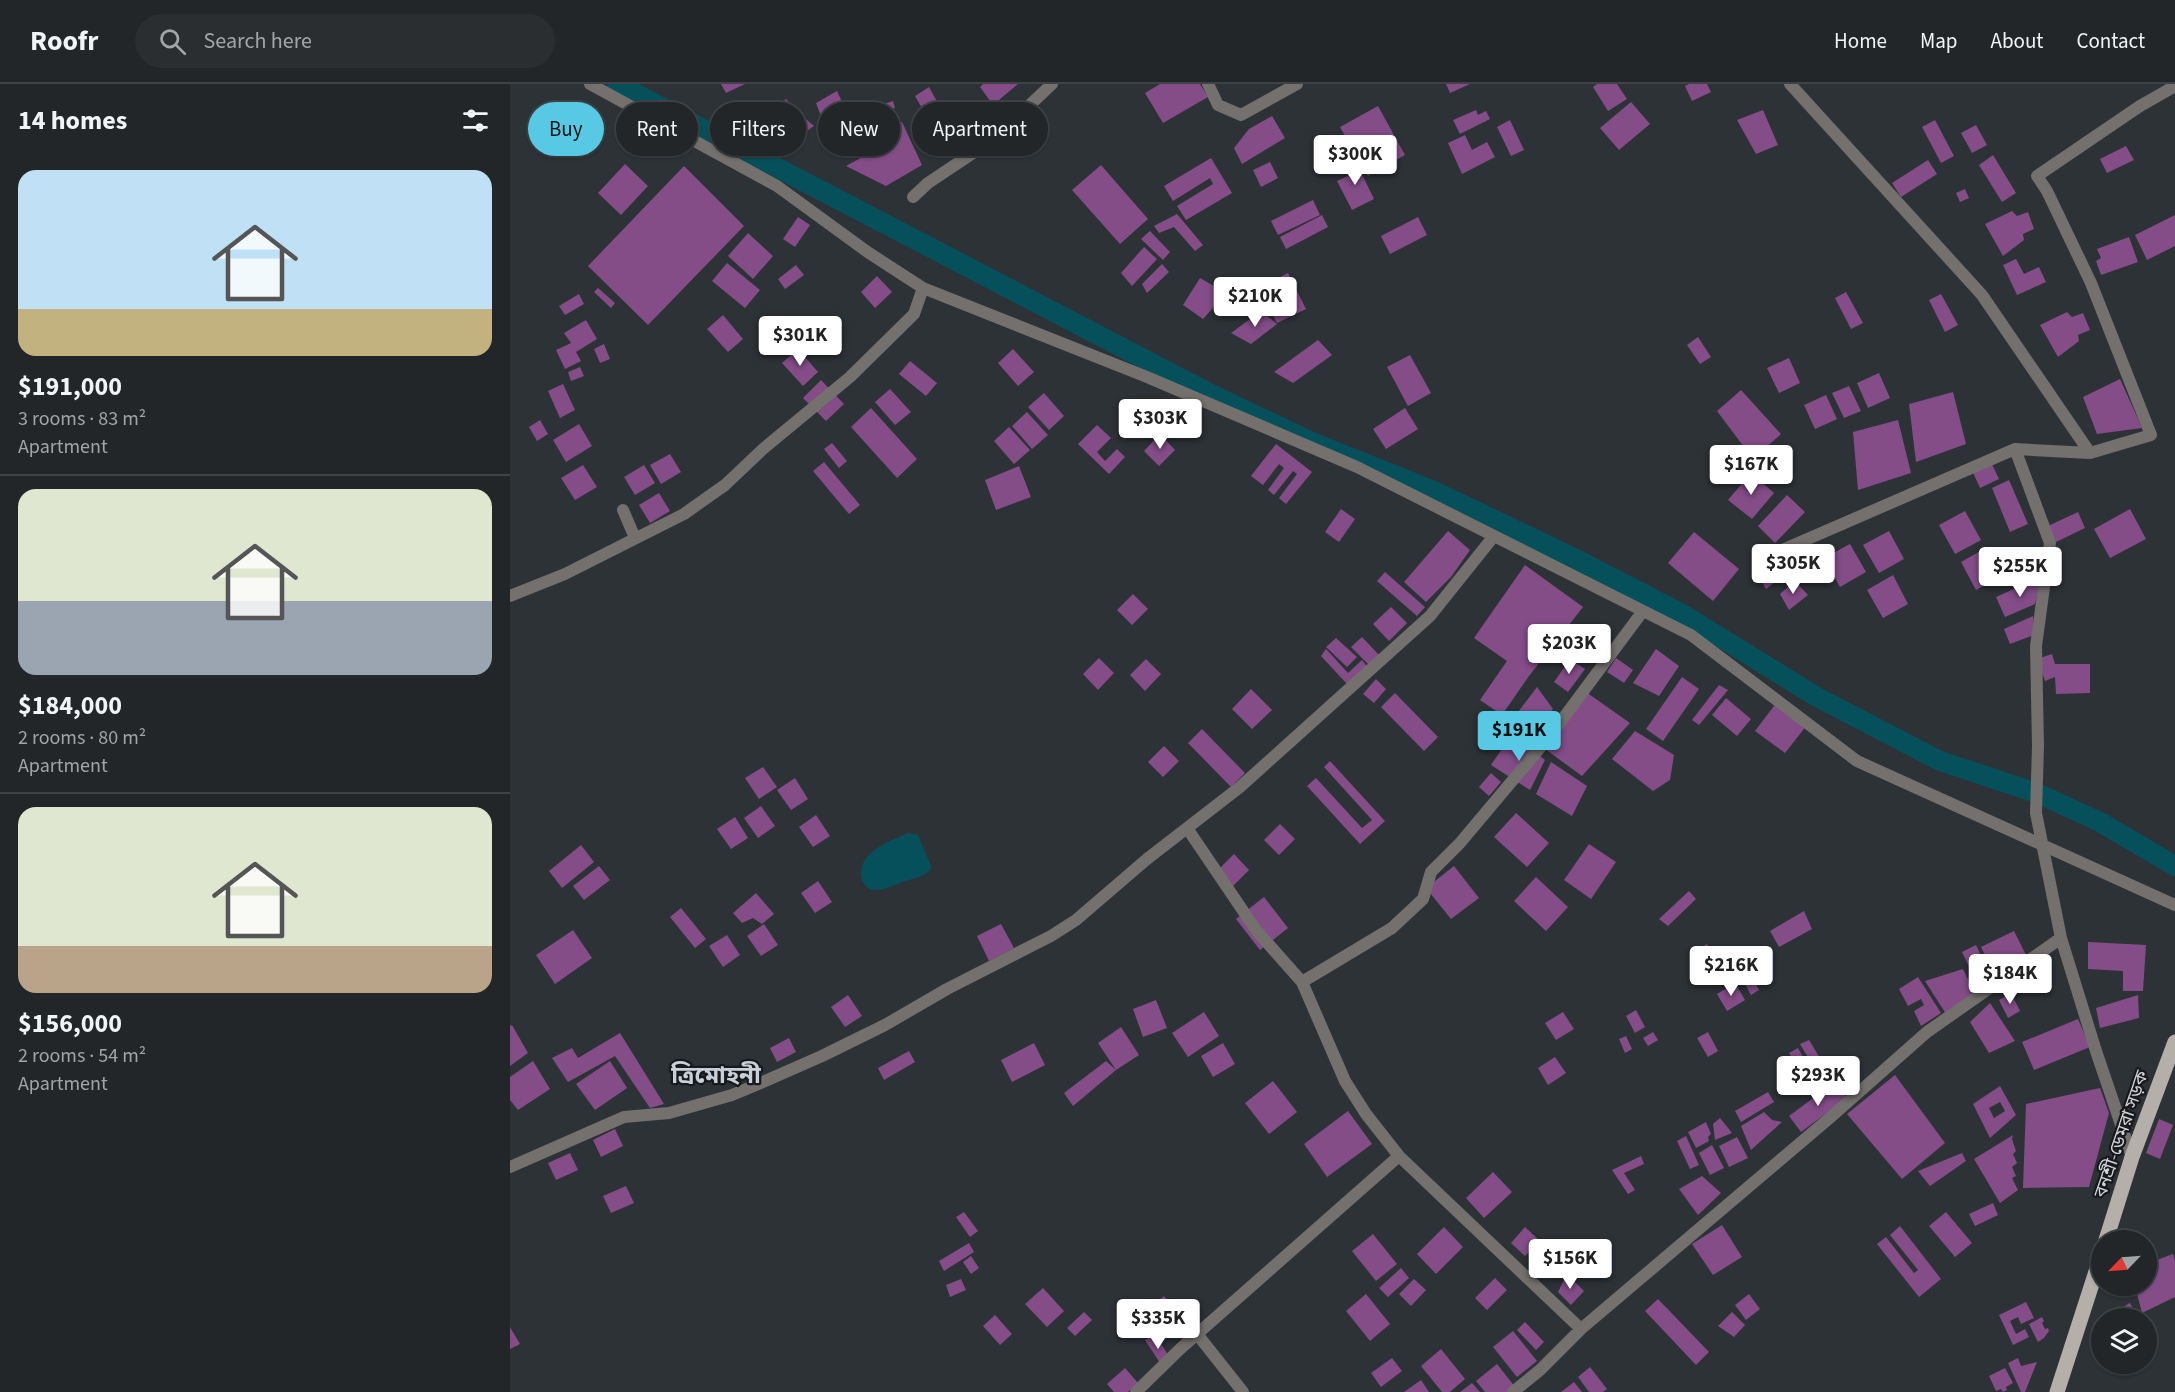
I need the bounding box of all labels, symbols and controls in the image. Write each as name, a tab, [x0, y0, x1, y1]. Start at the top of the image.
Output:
search box	[135, 14, 555, 68]
text: Roofr	[30, 21, 99, 61]
icon: search	[156, 25, 189, 58]
text: Search here	[204, 25, 312, 57]
text: Home	[1834, 26, 1887, 56]
text: Map	[1920, 26, 1958, 56]
text: About	[1991, 26, 2043, 56]
text: Contact	[2076, 26, 2145, 56]
text: 14 homes	[18, 102, 127, 139]
chip: Buy	[528, 102, 604, 156]
chip: Rent	[616, 102, 698, 156]
chip: Filters	[710, 102, 806, 156]
chip: New	[818, 102, 900, 156]
chip: Apartment	[912, 102, 1048, 156]
icon: filters	[459, 104, 492, 137]
pin: $300K	[1313, 135, 1397, 186]
text: $300K	[1328, 140, 1382, 168]
icon: home	[201, 209, 309, 317]
pin: $210K	[1213, 277, 1297, 328]
text: $210K	[1228, 282, 1282, 310]
pin: $301K	[758, 316, 842, 367]
text: $301K	[773, 321, 827, 349]
text: $191,000	[18, 368, 122, 405]
pin: $303K	[1118, 399, 1202, 450]
text: $303K	[1133, 404, 1187, 432]
text: 3 rooms · 83 m²	[18, 405, 146, 433]
text: Apartment	[18, 433, 108, 461]
pin: $167K	[1709, 445, 1793, 496]
text: $167K	[1724, 450, 1778, 478]
icon: home	[201, 528, 309, 636]
pin: $305K	[1751, 544, 1835, 595]
pin: $255K	[1978, 547, 2062, 598]
text: $305K	[1766, 549, 1820, 577]
text: $255K	[1993, 552, 2047, 580]
pin: $203K	[1527, 624, 1611, 675]
text: $203K	[1542, 629, 1596, 657]
text: $184,000	[18, 687, 122, 724]
pin: $191K	[1477, 711, 1561, 762]
text: $191K	[1492, 716, 1546, 744]
text: 2 rooms · 80 m²	[18, 724, 146, 752]
text: Apartment	[18, 752, 108, 780]
icon: home	[201, 846, 309, 954]
pin: $216K	[1689, 946, 1773, 997]
text: $216K	[1704, 951, 1758, 979]
pin: $184K	[1968, 954, 2052, 1005]
text: $184K	[1983, 959, 2037, 987]
text: $156,000	[18, 1005, 122, 1042]
text: 2 rooms · 54 m²	[18, 1042, 146, 1070]
pin: $293K	[1776, 1056, 1860, 1107]
district label: ত্রিমোহনী	[670, 1058, 762, 1093]
text: $293K	[1791, 1061, 1845, 1089]
street label: বনশ্রী-ডেমরা সড়ক	[2088, 1067, 2155, 1202]
text: Apartment	[18, 1070, 108, 1098]
north arrow	[2091, 1230, 2157, 1296]
map controls	[2091, 1230, 2157, 1374]
pin: $156K	[1528, 1239, 1612, 1290]
text: $156K	[1543, 1244, 1597, 1272]
pin: $335K	[1116, 1299, 1200, 1350]
text: $335K	[1131, 1304, 1185, 1332]
button: layers	[2091, 1308, 2157, 1374]

